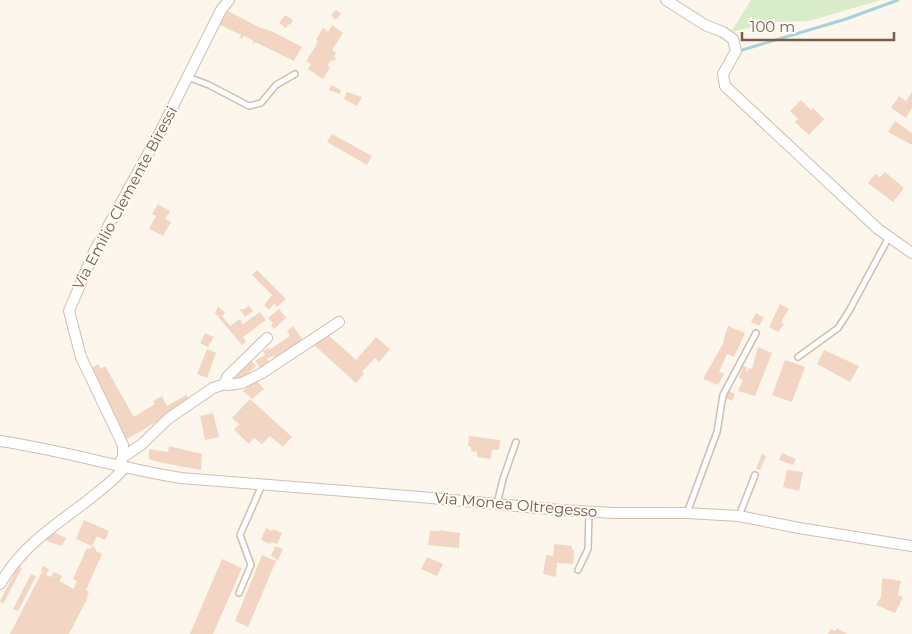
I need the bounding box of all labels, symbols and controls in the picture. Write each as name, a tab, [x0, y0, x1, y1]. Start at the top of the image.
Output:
scale bar	[742, 10, 894, 42]
text: 100 m	[750, 17, 795, 36]
street label: Via Emilio Clemente Biressi	[68, 103, 181, 293]
street label: Via Monea Oltregesso	[434, 488, 598, 521]

